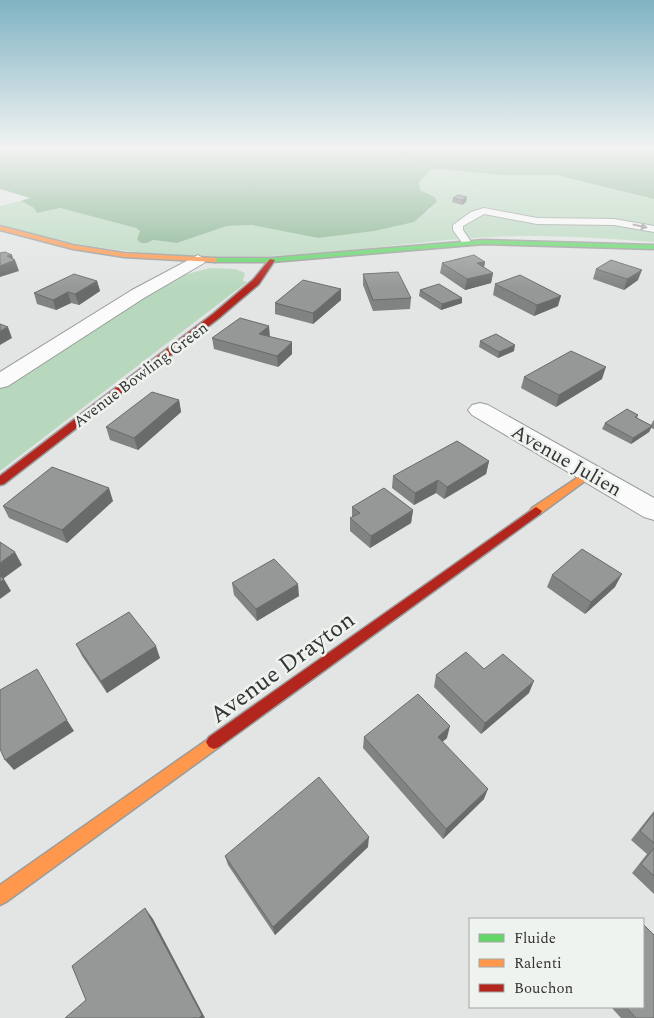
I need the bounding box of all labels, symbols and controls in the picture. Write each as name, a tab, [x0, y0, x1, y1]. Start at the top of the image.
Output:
one-way arrow	[632, 222, 647, 230]
street label: Avenue Bowling Green	[68, 316, 213, 434]
street label: Avenue Julien	[506, 417, 627, 505]
street label: Avenue Drayton	[202, 603, 363, 733]
legend	[469, 918, 644, 1008]
text: Fluide	[514, 927, 556, 950]
text: Ralenti	[514, 952, 562, 975]
text: Bouchon	[514, 977, 574, 1000]

